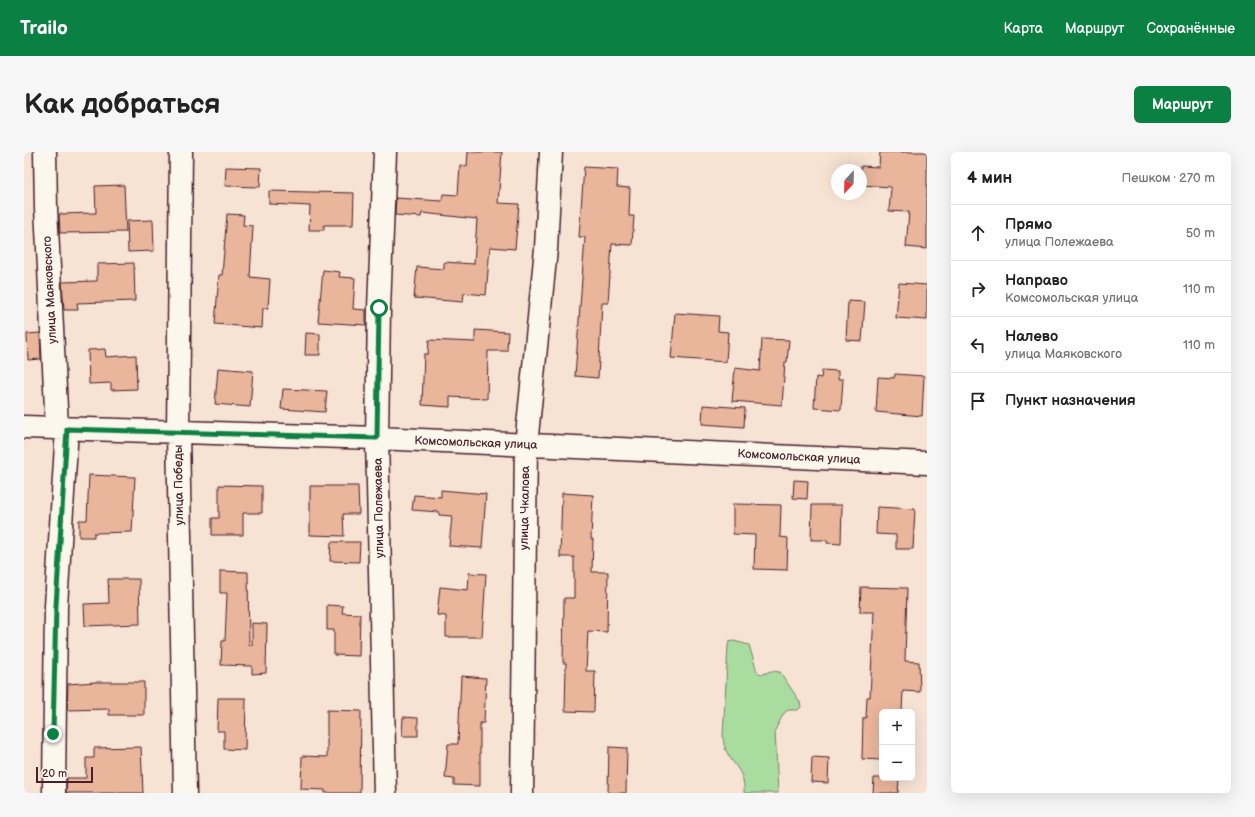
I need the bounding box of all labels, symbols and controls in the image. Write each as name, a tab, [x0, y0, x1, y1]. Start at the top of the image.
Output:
text: Trailo	[20, 17, 68, 40]
text: Карта	[1004, 20, 1043, 37]
text: Маршрут	[1065, 20, 1125, 37]
text: Сохранённые	[1147, 20, 1235, 37]
button: Маршрут	[1134, 86, 1231, 123]
text: Как добраться	[24, 88, 221, 121]
north arrow	[831, 164, 867, 200]
text: 4 мин	[967, 168, 1012, 188]
text: Пешком · 270 m	[1122, 170, 1215, 186]
text: Прямо	[1005, 215, 1052, 234]
icon: ahead	[967, 222, 989, 244]
text: 50 m	[1186, 225, 1215, 241]
text: улица Полежаева	[1005, 234, 1114, 250]
street label: улица Маяковского	[40, 236, 60, 344]
text: Направо	[1005, 271, 1068, 290]
icon: right	[967, 278, 989, 300]
text: 110 m	[1183, 281, 1215, 297]
text: Комсомольская улица	[1005, 290, 1138, 306]
route start	[370, 299, 388, 317]
text: Налево	[1005, 327, 1058, 346]
icon: left	[967, 334, 989, 356]
text: 110 m	[1183, 337, 1215, 353]
text: улица Маяковского	[1005, 346, 1122, 362]
icon: arrive	[967, 390, 989, 412]
text: Пункт назначения	[1005, 391, 1136, 410]
street label: Комсомольская улица	[414, 433, 538, 453]
street label: улица Победы	[171, 444, 187, 526]
street label: Комсомольская улица	[737, 446, 861, 468]
street label: улица Полежаева	[371, 458, 387, 558]
street label: улица Чкалова	[517, 466, 533, 550]
map controls	[879, 709, 915, 781]
button: +	[879, 709, 915, 745]
route end	[44, 725, 62, 743]
button: −	[879, 745, 915, 781]
scale bar	[36, 765, 93, 784]
text: 20 m	[42, 767, 67, 780]

